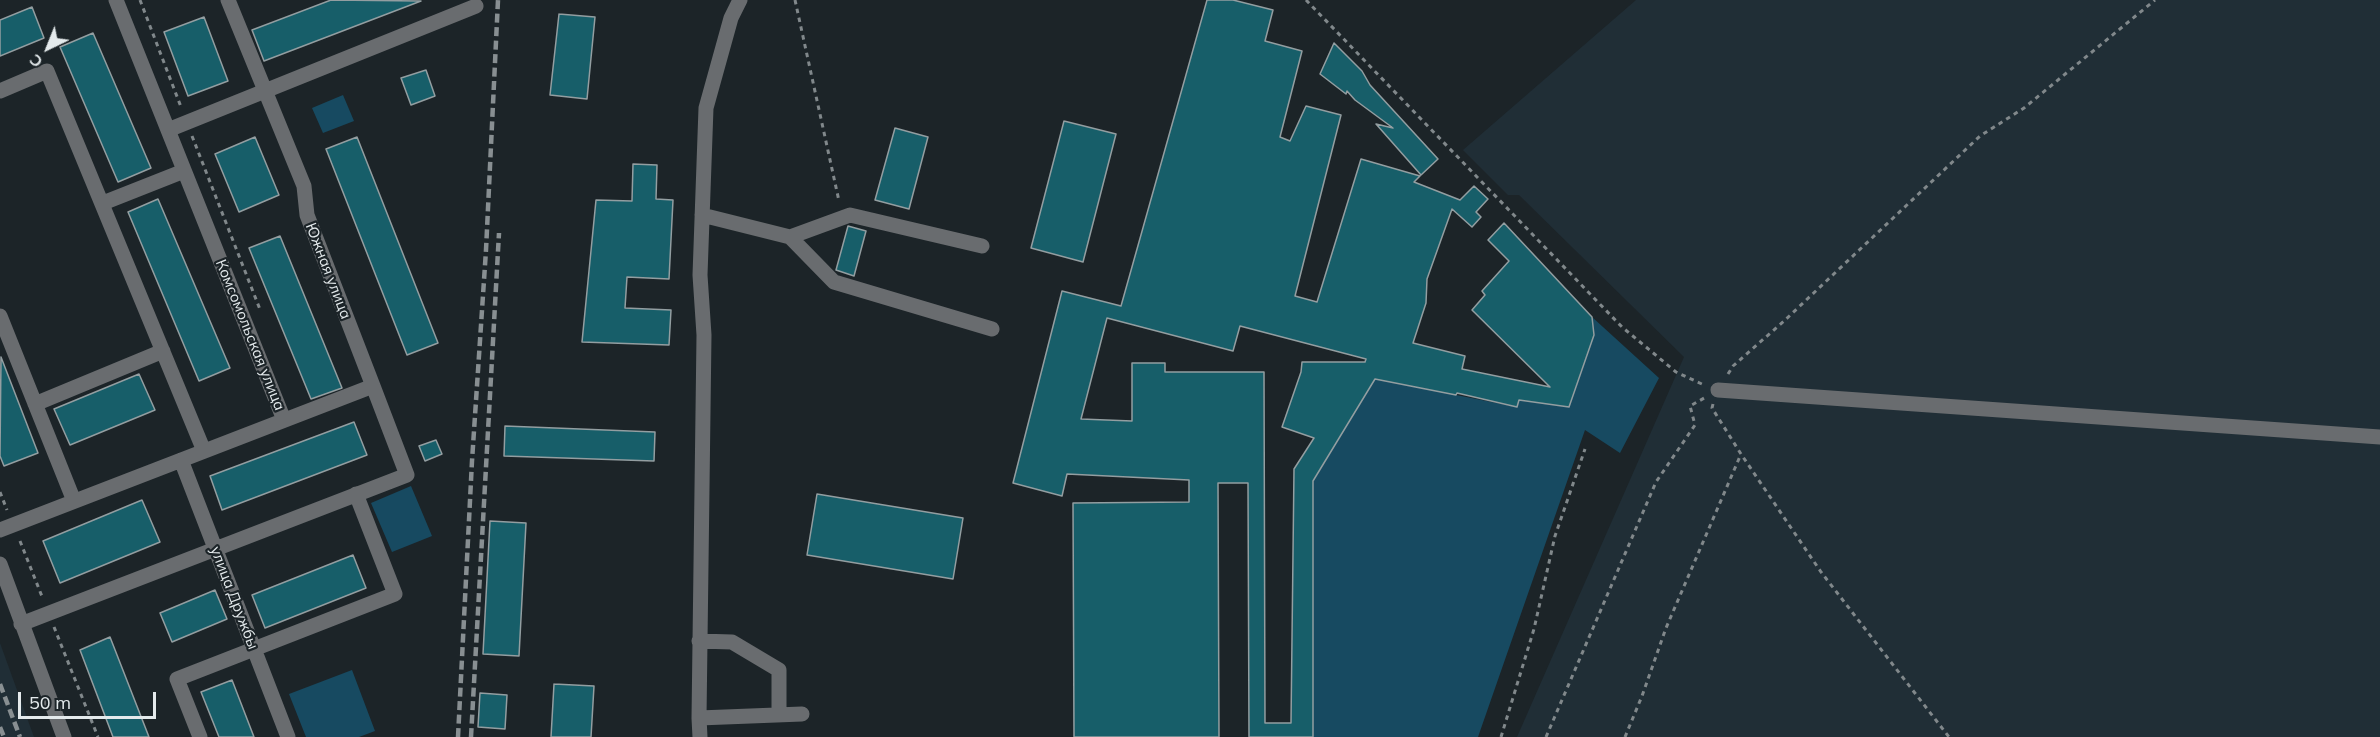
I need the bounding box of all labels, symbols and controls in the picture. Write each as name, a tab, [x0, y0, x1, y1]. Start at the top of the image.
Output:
north arrow	[18, 18, 78, 78]
text: С	[25, 50, 47, 72]
street label: Южная улица	[301, 220, 355, 322]
street label: Комсомольская улица	[211, 257, 289, 413]
street label: улица Дружбы	[206, 544, 262, 652]
scale bar	[21, 680, 159, 718]
text: 50 m	[29, 691, 71, 714]

